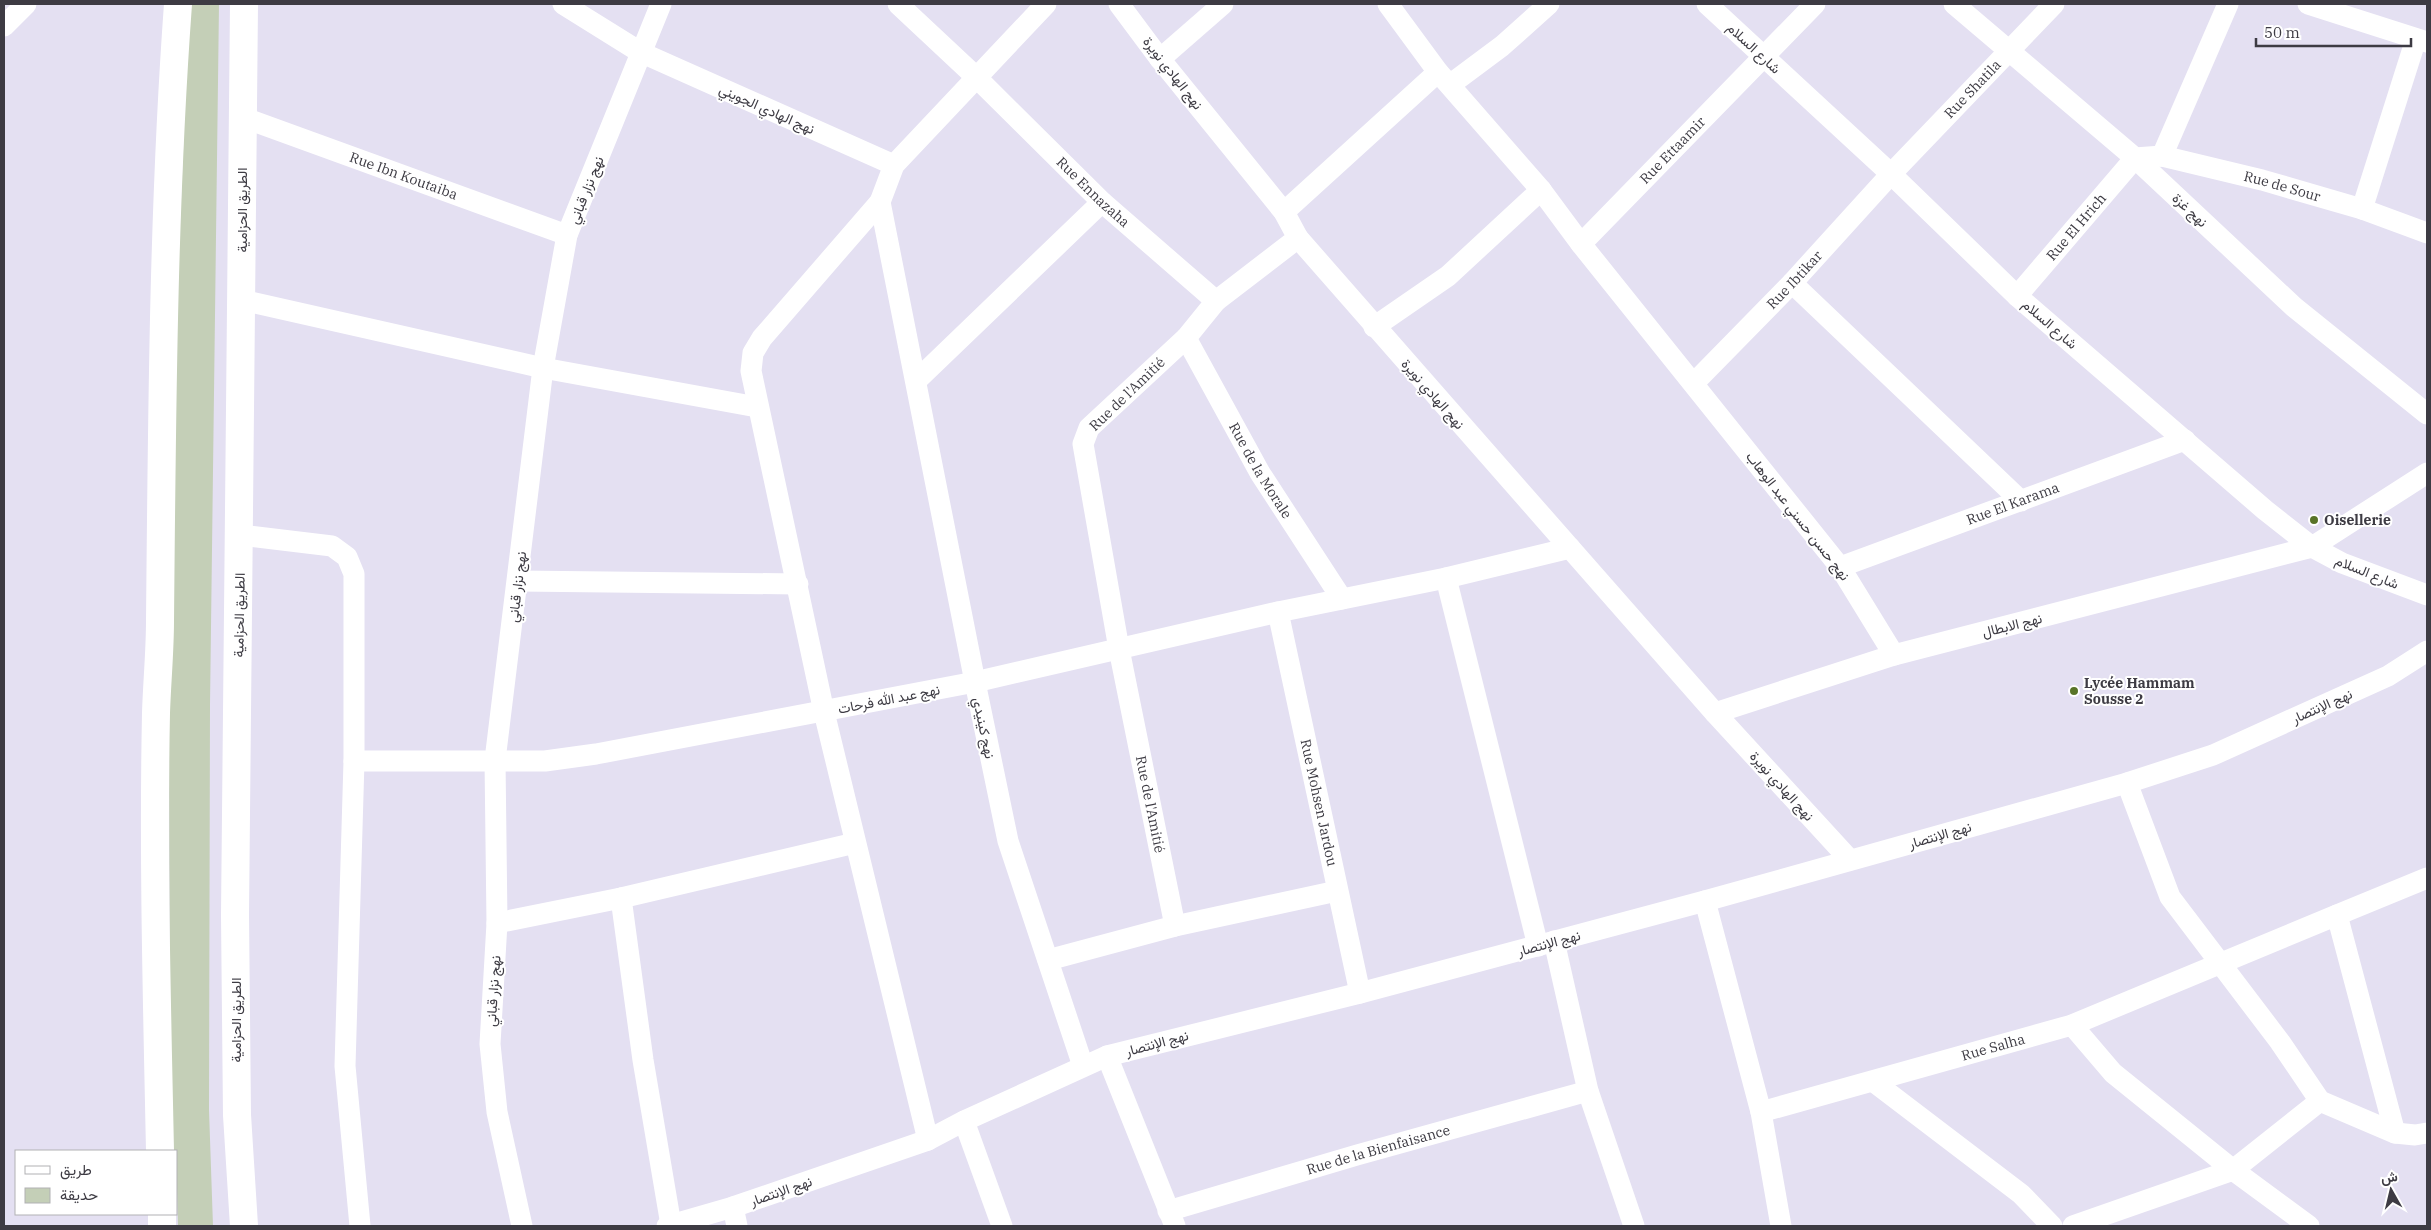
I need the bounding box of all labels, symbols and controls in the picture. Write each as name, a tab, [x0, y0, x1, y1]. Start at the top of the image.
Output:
scale bar	[2256, 15, 2411, 47]
street label: شارع السلام	[1722, 18, 1785, 79]
text: 50 m	[2264, 23, 2300, 42]
street label: نهج الهادي نويرة	[1137, 33, 1207, 115]
street label: Rue Shatila	[1940, 56, 2005, 122]
street label: نهج الهادي الجويني	[715, 80, 818, 141]
street label: Rue Ettaamir	[1636, 112, 1710, 188]
street label: Rue Ibn Koutaiba	[347, 148, 460, 204]
street label: نهج نزار قباني	[564, 153, 611, 228]
street label: Rue Ennazaha	[1053, 153, 1134, 231]
street label: Rue de Sour	[2242, 167, 2323, 206]
street label: الطريق الحزامية	[233, 168, 251, 252]
street label: Rue El Hrich	[2042, 189, 2110, 264]
street label: نهج غزة	[2167, 189, 2211, 232]
street label: Rue Ibtikar	[1763, 246, 1827, 313]
street label: شارع السلام	[2017, 295, 2081, 354]
street label: Rue de l'Amitié	[1085, 353, 1169, 435]
street label: نهج الهادي نويرة	[1395, 355, 1468, 435]
street label: Rue de la Morale	[1225, 419, 1296, 522]
street label: نهج حسن حسني عبد الوهاب	[1740, 448, 1854, 586]
street label: Rue El Karama	[1964, 478, 2062, 529]
place label: Oisellerie	[2324, 511, 2391, 529]
marker: Oisellerie	[2308, 514, 2320, 526]
street label: نهج نزار قباني	[504, 550, 533, 624]
street label: شارع السلام	[2332, 551, 2402, 595]
street label: الطريق الحزامية	[229, 572, 249, 658]
street label: نهج الابطال	[1980, 609, 2044, 643]
place label: Lycée Hammam Sousse 2	[2084, 674, 2195, 708]
street label: نهج عبد الله فرحات	[836, 680, 942, 720]
marker: Lycée Hammam Sousse 2	[2068, 685, 2080, 697]
street label: نهج الإنتصار	[2288, 685, 2356, 730]
street label: نهج كينيدي	[966, 696, 999, 761]
street label: Rue Mohsen Jardou	[1297, 737, 1342, 868]
street label: نهج الهادي نويرة	[1744, 747, 1818, 827]
street label: Rue de l'Amitié	[1132, 754, 1169, 854]
street label: نهج الإنتصار	[1906, 817, 1974, 855]
street label: نهج الإنتصار	[1515, 926, 1583, 962]
street label: نهج نزار قباني	[482, 955, 507, 1028]
street label: الطريق الحزامية	[227, 978, 245, 1062]
street label: نهج الإنتصار	[1123, 1026, 1191, 1062]
street label: Rue Salha	[1959, 1030, 2027, 1065]
street label: Rue de la Bienfaisance	[1304, 1121, 1452, 1178]
legend	[15, 1150, 178, 1215]
text: طريق	[60, 1160, 92, 1180]
north arrow	[2366, 1165, 2416, 1215]
text: ش	[2380, 1167, 2399, 1187]
street label: نهج الإنتصار	[747, 1172, 815, 1212]
text: حديقة	[60, 1185, 98, 1204]

